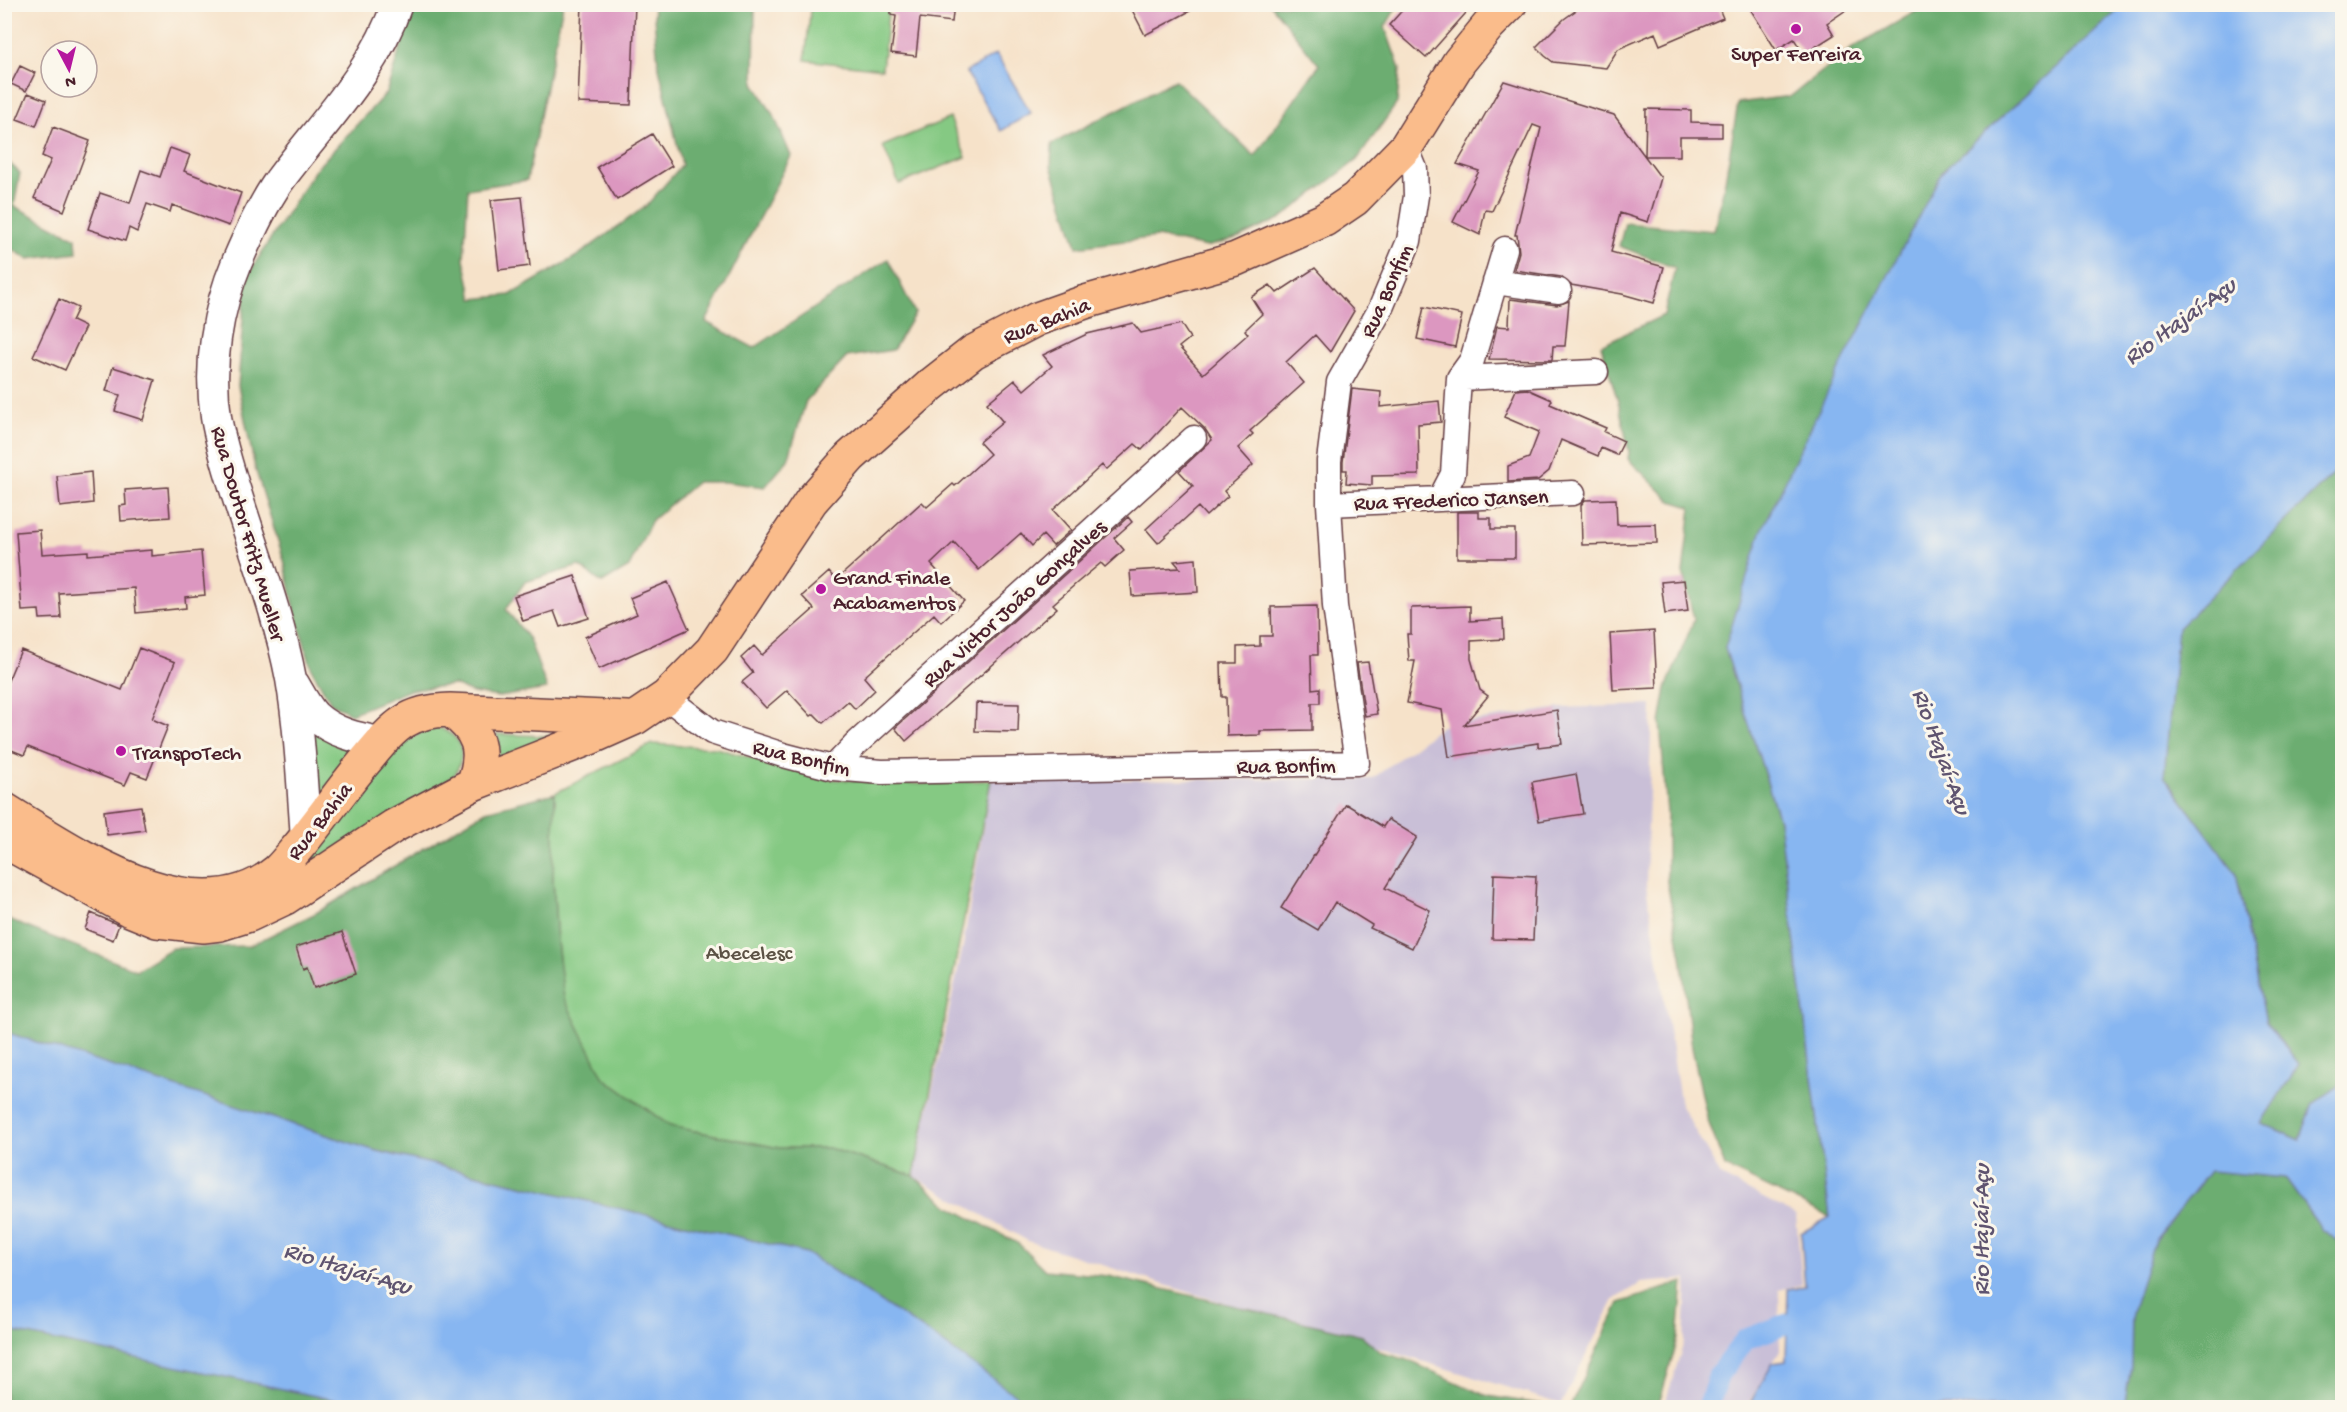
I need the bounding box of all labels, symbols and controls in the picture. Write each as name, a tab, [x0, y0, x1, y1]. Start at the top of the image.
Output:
marker: Super Ferreira	[1789, 22, 1803, 36]
north arrow	[39, 39, 99, 99]
place label: Super Ferreira	[1731, 43, 1862, 69]
text: N	[64, 70, 77, 91]
street label: Rua Bonfim	[1357, 241, 1421, 342]
water label: Rio Itajaí-Açu	[2119, 271, 2244, 373]
street label: Rua Bahia	[1000, 293, 1096, 352]
street label: Rua Doutor Fritz Mueller	[203, 424, 290, 647]
street label: Rua Frederico Jansen	[1353, 486, 1549, 518]
street label: Rua Victor João Gonçalves	[918, 515, 1114, 694]
place label: Grand Finale Acabamentos	[833, 567, 956, 618]
marker: Grand Finale Acabamentos	[814, 582, 828, 596]
water label: Rio Itajaí-Açu	[1904, 685, 1976, 821]
street label: Rua Bonfim	[750, 736, 853, 784]
place label: TranspoTech	[131, 742, 242, 768]
marker: TranspoTech	[114, 744, 128, 758]
street label: Rua Bonfim	[1236, 754, 1336, 782]
street label: Rua Bahia	[283, 778, 360, 867]
park label: Abecelesc	[706, 942, 794, 968]
water label: Rio Itajaí-Açu	[1969, 1163, 1998, 1296]
water label: Rio Itajaí-Açu	[280, 1237, 416, 1304]

